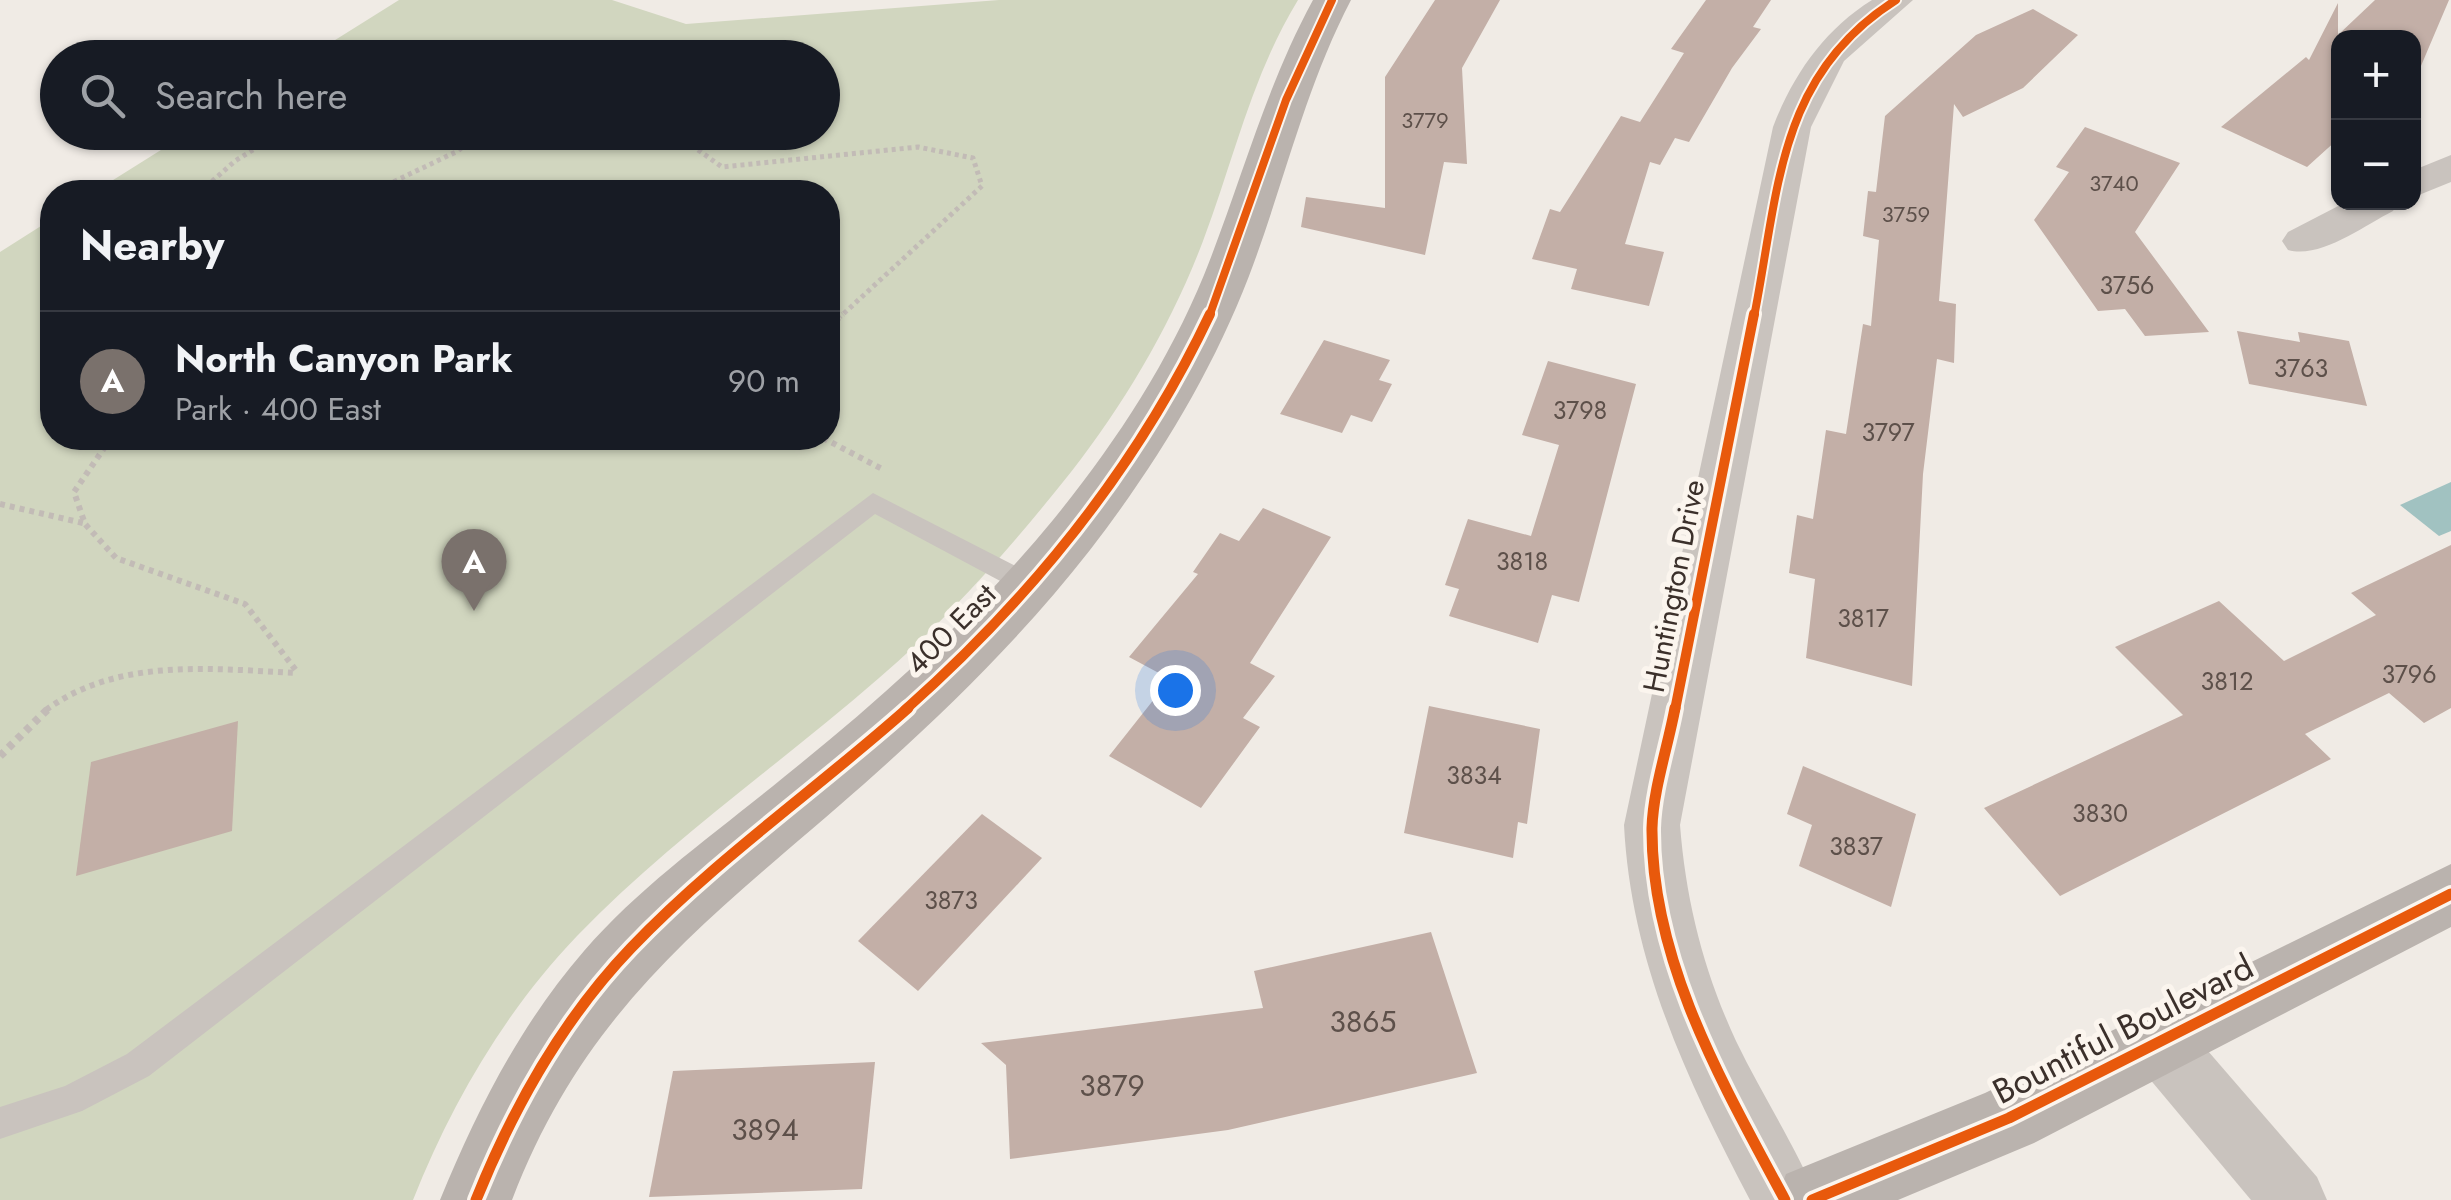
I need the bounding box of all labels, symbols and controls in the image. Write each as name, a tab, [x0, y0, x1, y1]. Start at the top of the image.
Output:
map controls	[2331, 30, 2421, 210]
button: +	[2331, 30, 2421, 120]
search box	[40, 40, 840, 150]
icon: search	[75, 68, 130, 123]
text: Search here	[155, 68, 347, 123]
house number: 3779	[1401, 104, 1449, 136]
button: −	[2331, 120, 2421, 210]
house number: 3740	[2089, 167, 2139, 199]
house number: 3759	[1882, 198, 1930, 230]
text: Nearby	[80, 215, 224, 276]
house number: 3756	[2100, 267, 2154, 303]
text: North Canyon Park	[175, 331, 513, 386]
house number: 3763	[2274, 350, 2328, 386]
text: A	[101, 358, 124, 404]
text: 90 m	[728, 358, 800, 404]
text: Park · 400 East	[175, 386, 381, 432]
house number: 3798	[1553, 392, 1607, 428]
house number: 3797	[1861, 414, 1915, 450]
street label: Huntington Drive	[1632, 476, 1715, 696]
pin: A	[442, 528, 506, 611]
house number: 3818	[1496, 543, 1548, 579]
street label: 400 East	[896, 573, 1006, 684]
house number: 3817	[1837, 600, 1889, 636]
house number: 3796	[2381, 656, 2437, 692]
house number: 3812	[2201, 663, 2253, 699]
your location	[1150, 665, 1201, 716]
house number: 3834	[1446, 757, 1502, 793]
house number: 3830	[2072, 795, 2128, 831]
house number: 3837	[1829, 828, 1883, 864]
house number: 3873	[924, 882, 978, 918]
street label: Bountiful Boulevard	[1984, 942, 2262, 1116]
house number: 3865	[1330, 1000, 1396, 1043]
house number: 3879	[1079, 1064, 1145, 1107]
house number: 3894	[731, 1108, 799, 1151]

